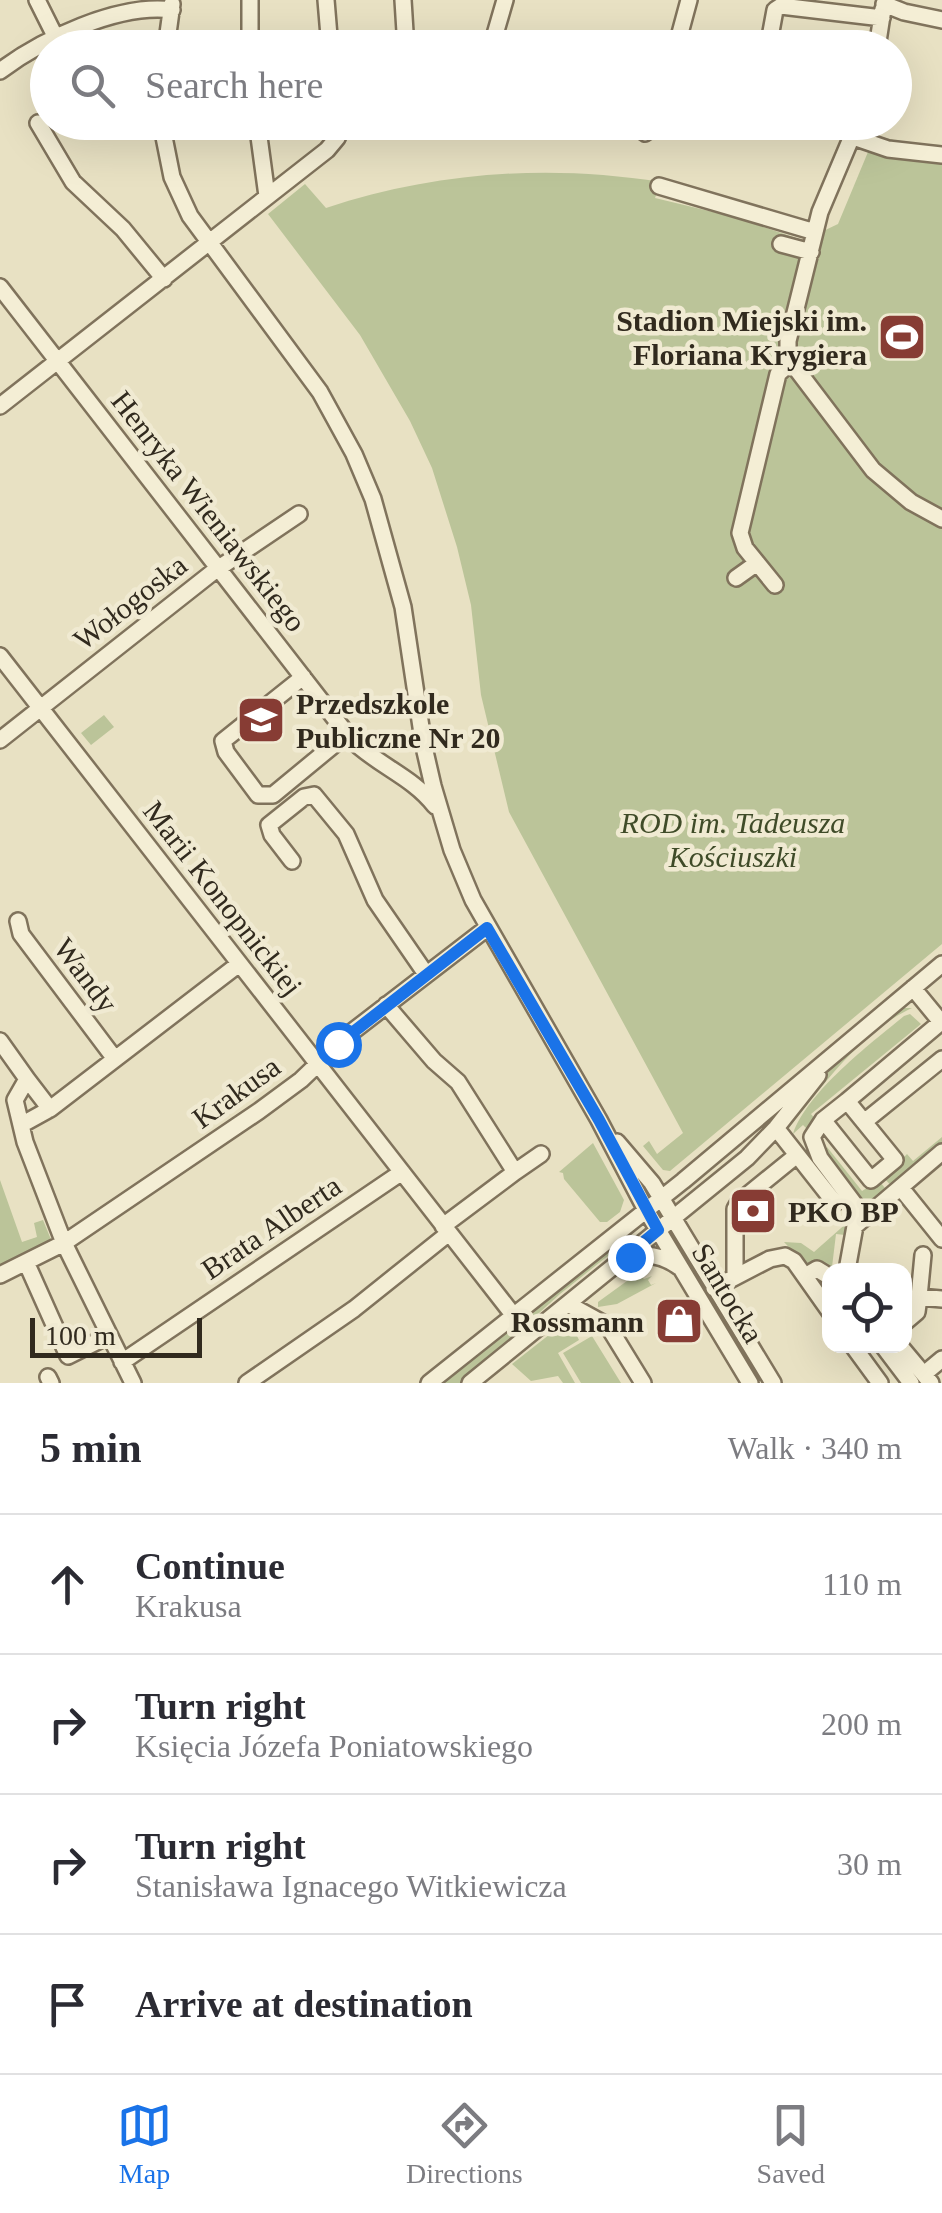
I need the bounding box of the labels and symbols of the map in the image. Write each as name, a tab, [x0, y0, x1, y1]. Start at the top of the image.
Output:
place label: Stadion Miejski im. Floriana Krygiera	[616, 304, 867, 371]
sports icon: Stadion Miejski im. Floriana Krygiera	[876, 311, 928, 363]
street label: Henryka Wieniawskiego	[105, 384, 313, 638]
street label: Wołogoska	[67, 548, 193, 656]
place label: Przedszkole Publiczne Nr 20	[296, 687, 500, 754]
school or university icon: Przedszkole Publiczne Nr 20	[235, 694, 287, 746]
street label: Marii Konopnickiej	[137, 794, 309, 1002]
park label: ROD im. Tadeusza Kościuszki	[620, 806, 845, 873]
street label: Wandy	[47, 931, 125, 1019]
route start	[316, 1022, 362, 1068]
street label: Krakusa	[186, 1049, 286, 1135]
street label: Brata Alberta	[195, 1168, 347, 1286]
bank icon: PKO BP	[727, 1185, 779, 1237]
place label: PKO BP	[788, 1195, 899, 1228]
route end	[608, 1235, 654, 1281]
street label: Santocka	[686, 1237, 770, 1349]
shop icon: Rossmann	[653, 1295, 705, 1347]
place label: Rossmann	[511, 1305, 644, 1338]
scale bar	[30, 1313, 202, 1358]

